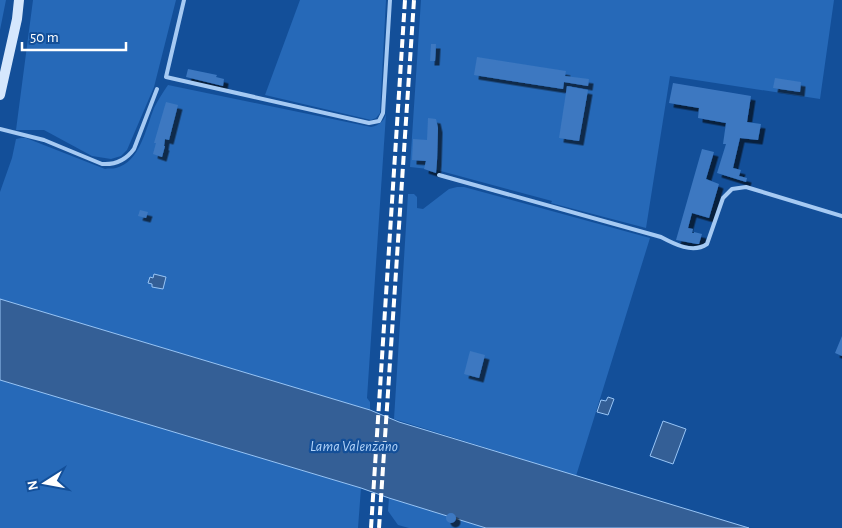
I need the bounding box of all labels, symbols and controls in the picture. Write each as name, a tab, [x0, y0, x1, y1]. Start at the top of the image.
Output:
scale bar	[22, 20, 126, 52]
text: 50 m	[30, 30, 59, 45]
water label: Lama Valenzano	[310, 439, 398, 454]
north arrow	[20, 458, 70, 508]
text: N	[25, 479, 41, 491]

